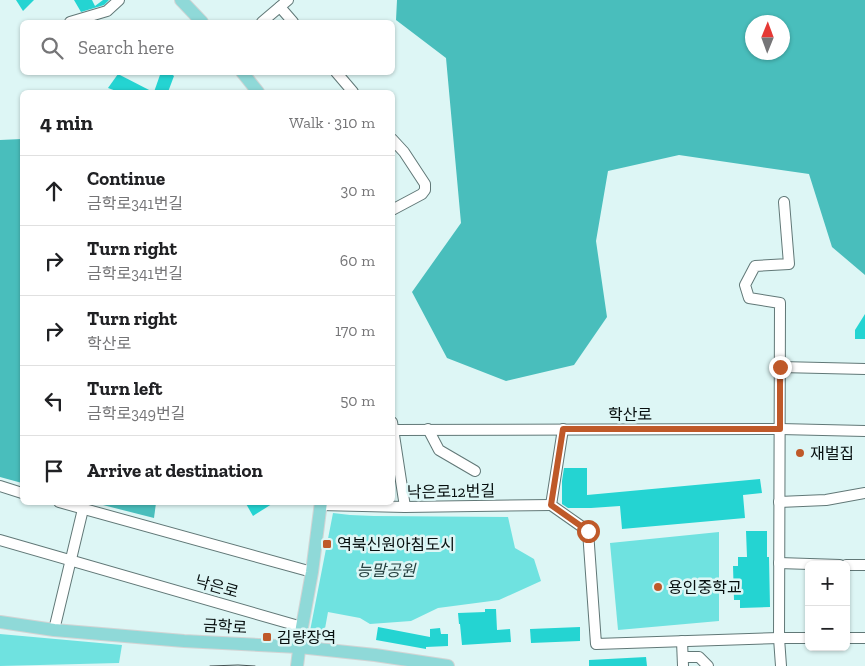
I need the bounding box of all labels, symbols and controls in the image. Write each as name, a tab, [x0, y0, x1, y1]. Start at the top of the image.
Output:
north arrow	[745, 15, 790, 60]
search box	[20, 20, 395, 75]
icon: search	[38, 34, 66, 62]
text: Search here	[78, 36, 174, 59]
text: 4 min	[40, 110, 93, 135]
text: Walk · 310 m	[289, 113, 375, 132]
text: Continue	[87, 167, 165, 190]
icon: ahead	[40, 177, 68, 205]
text: 30 m	[341, 181, 375, 200]
text: 금학로341번길	[87, 194, 183, 213]
text: Turn right	[87, 237, 177, 260]
icon: right	[40, 247, 68, 275]
text: 60 m	[340, 251, 375, 270]
text: 금학로341번길	[87, 264, 183, 283]
text: Turn right	[87, 307, 177, 330]
icon: right	[40, 317, 68, 345]
text: 170 m	[335, 321, 375, 340]
text: 학산로	[87, 334, 131, 353]
route end	[769, 356, 792, 379]
text: Turn left	[87, 377, 162, 400]
icon: left	[40, 387, 68, 415]
text: 50 m	[340, 391, 375, 410]
text: 금학로349번길	[87, 404, 186, 423]
street label: 학산로	[608, 405, 652, 424]
place label: 재벌집	[810, 444, 854, 463]
marker: 재벌집	[794, 447, 806, 459]
icon: arrive	[40, 457, 68, 485]
text: Arrive at destination	[87, 459, 263, 482]
street label: 낙은로12번길	[407, 481, 495, 502]
route start	[577, 520, 600, 543]
place label: 역북신원아침도시	[337, 535, 455, 554]
marker: 역북신원아침도시	[321, 538, 333, 550]
park label: 능말공원	[357, 561, 417, 580]
map controls	[805, 561, 850, 651]
button: +	[805, 561, 850, 606]
street label: 낙은로	[193, 571, 241, 602]
place label: 용인중학교	[668, 578, 742, 597]
marker: 용인중학교	[652, 581, 664, 593]
button: −	[805, 606, 850, 651]
street label: 금학로	[202, 616, 248, 637]
place label: 김량장역	[277, 628, 336, 647]
marker: 김량장역	[261, 631, 273, 643]

